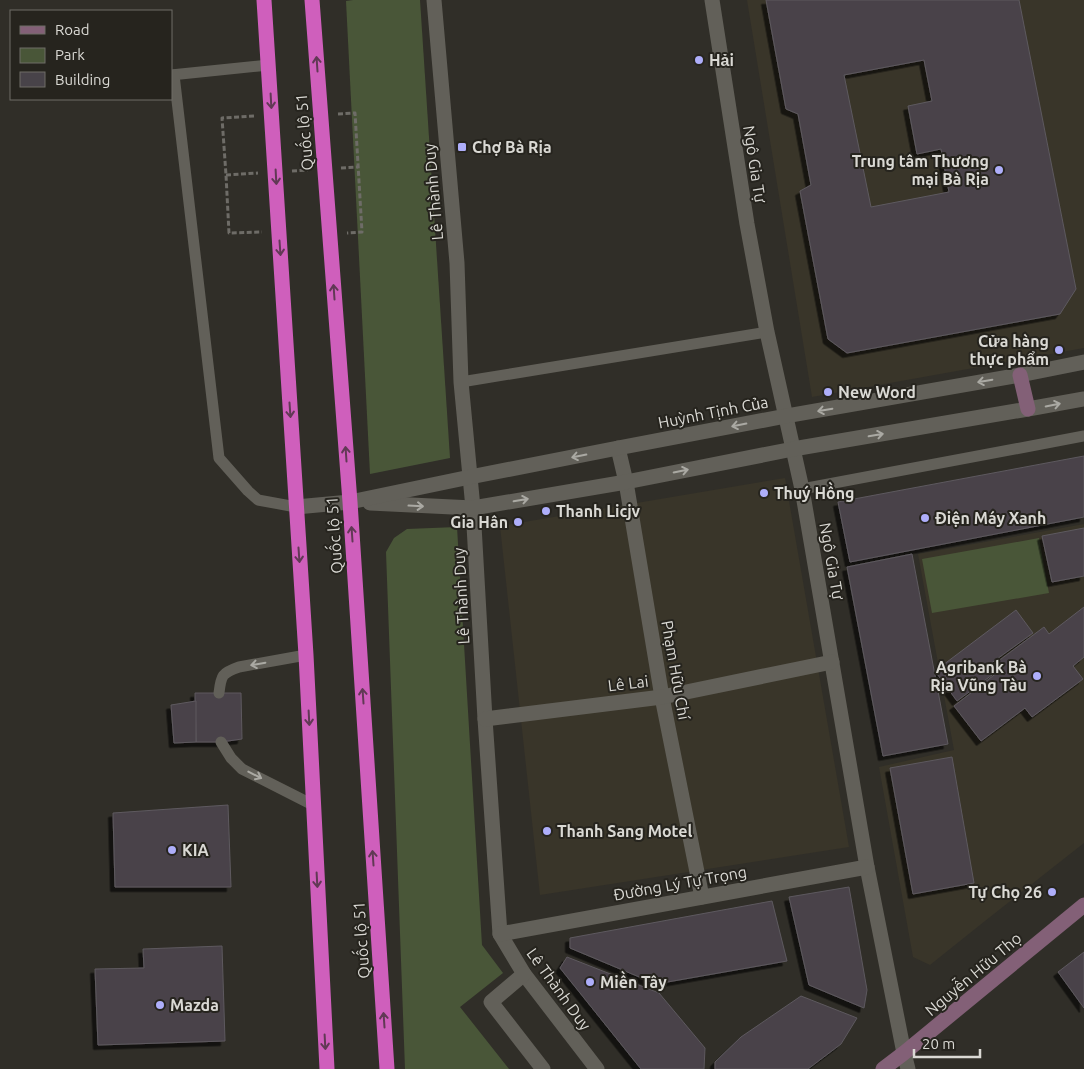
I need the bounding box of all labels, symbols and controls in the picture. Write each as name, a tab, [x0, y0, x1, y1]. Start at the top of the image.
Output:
legend	[10, 10, 172, 100]
text: Road	[55, 21, 90, 38]
text: Park	[55, 46, 85, 63]
place label: Hải	[709, 51, 734, 69]
marker: Hải	[693, 54, 705, 66]
one-way arrow	[312, 56, 321, 72]
text: Building	[55, 71, 110, 88]
one-way arrow	[266, 93, 275, 109]
street label: Quốc lộ 51	[289, 93, 316, 172]
street label: Ngô Gia Tự	[740, 124, 770, 204]
place label: Chợ Bà Rịa	[472, 138, 552, 156]
marker: Chợ Bà Rịa	[456, 141, 468, 153]
street label: Lê Thành Duy	[420, 143, 446, 241]
place label: Trung tâm Thương mại Bà Rịa	[852, 152, 989, 188]
marker: Trung tâm Thương mại Bà Rịa	[993, 164, 1005, 176]
one-way arrow	[271, 169, 280, 185]
one-way arrow	[275, 240, 284, 256]
one-way arrow	[329, 284, 338, 300]
place label: Cửa hàng thực phẩm	[970, 332, 1049, 368]
marker: Cửa hàng thực phẩm	[1053, 344, 1065, 356]
one-way arrow	[977, 377, 993, 387]
place label: New Word	[838, 383, 916, 401]
marker: New Word	[822, 386, 834, 398]
street label: Huỳnh Tịnh Của	[656, 392, 770, 432]
one-way arrow	[1045, 399, 1061, 409]
one-way arrow	[285, 402, 294, 418]
one-way arrow	[817, 405, 833, 415]
one-way arrow	[731, 421, 747, 431]
one-way arrow	[868, 430, 884, 440]
one-way arrow	[342, 446, 351, 462]
one-way arrow	[571, 451, 587, 461]
one-way arrow	[673, 466, 689, 476]
place label: Thuý Hồng	[774, 481, 854, 502]
marker: Thuý Hồng	[758, 487, 770, 499]
one-way arrow	[513, 495, 529, 505]
street label: Quốc lộ 51	[319, 496, 346, 574]
one-way arrow	[408, 501, 424, 510]
place label: Thanh Licjv	[556, 502, 641, 520]
marker: Thanh Licjv	[540, 505, 552, 517]
place label: Điện Máy Xanh	[935, 509, 1046, 527]
marker: Điện Máy Xanh	[919, 512, 931, 524]
place label: Gia Hân	[450, 513, 508, 531]
marker: Gia Hân	[512, 516, 524, 528]
street label: Ngô Gia Tự	[816, 521, 848, 601]
one-way arrow	[347, 526, 357, 542]
one-way arrow	[295, 547, 304, 563]
street label: Lê Thành Duy	[449, 547, 473, 645]
street label: Phạm Hữu Chí	[658, 619, 694, 722]
place label: Agribank Bà Rịa Vũng Tàu	[930, 658, 1027, 694]
one-way arrow	[251, 659, 267, 669]
marker: Agribank Bà Rịa Vũng Tàu	[1031, 670, 1043, 682]
street label: Lê Lai	[607, 672, 649, 694]
one-way arrow	[358, 688, 367, 704]
one-way arrow	[305, 709, 314, 725]
one-way arrow	[247, 771, 262, 780]
place label: Thanh Sang Motel	[557, 822, 692, 840]
marker: Thanh Sang Motel	[541, 825, 553, 837]
place label: KIA	[182, 841, 209, 859]
marker: KIA	[166, 844, 178, 856]
one-way arrow	[369, 850, 378, 866]
street label: Đường Lý Tự Trọng	[612, 862, 748, 904]
one-way arrow	[313, 872, 322, 888]
place label: Tự Chọ 26	[969, 883, 1042, 901]
marker: Tự Chọ 26	[1046, 886, 1058, 898]
street label: Quốc lộ 51	[346, 901, 373, 979]
street label: Nguyễn Hữu Thọ	[919, 926, 1025, 1019]
street label: Lê Thành Duy	[523, 944, 595, 1034]
place label: Miền Tây	[600, 970, 667, 991]
marker: Miền Tây	[584, 976, 596, 988]
place label: Mazda	[170, 996, 219, 1014]
marker: Mazda	[154, 999, 166, 1011]
one-way arrow	[379, 1013, 388, 1029]
scale bar	[914, 1026, 980, 1058]
one-way arrow	[321, 1034, 330, 1050]
text: 20 m	[922, 1035, 955, 1052]

